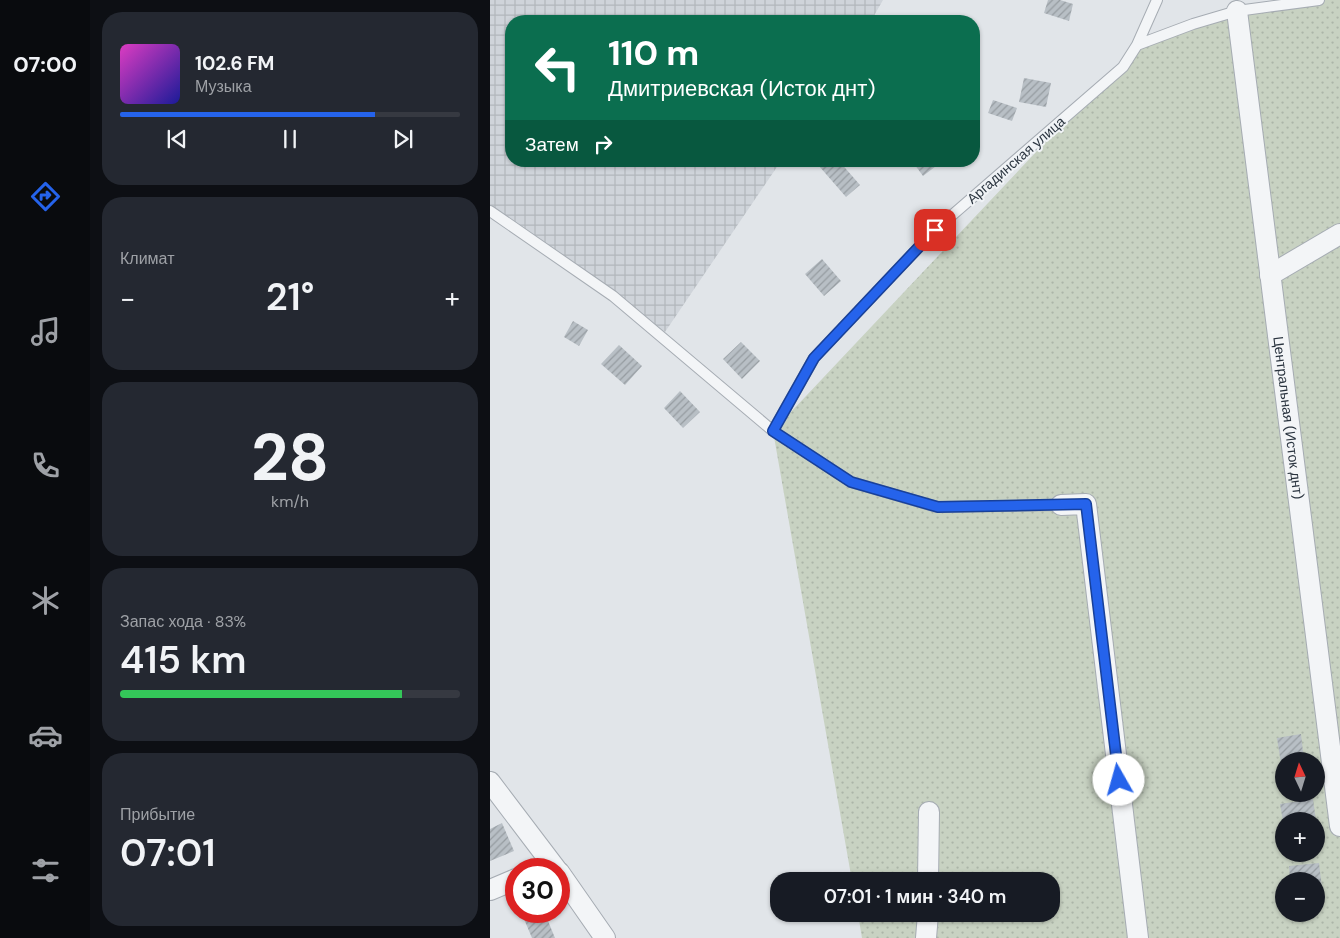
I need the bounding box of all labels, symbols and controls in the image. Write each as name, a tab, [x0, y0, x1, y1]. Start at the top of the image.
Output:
text: 110 m	[608, 30, 699, 76]
icon: left	[525, 35, 590, 100]
text: 07:00	[13, 50, 77, 79]
text: 102.6 FM	[195, 51, 274, 76]
text: Дмитриевская (Исток днт)	[608, 74, 876, 103]
text: Музыка	[195, 76, 252, 97]
street label: Аргадинская улица	[963, 112, 1069, 208]
icon: previous	[163, 125, 191, 153]
icon: pause	[276, 125, 304, 153]
icon: next	[389, 125, 417, 153]
icon: right	[589, 130, 617, 158]
text: Затем	[525, 132, 579, 157]
icon: directions	[28, 179, 63, 214]
pin	[914, 209, 956, 251]
icon: arrive	[921, 216, 949, 244]
text: Климат	[120, 248, 174, 269]
text: 21°	[266, 272, 314, 322]
text: −	[120, 280, 135, 317]
text: +	[445, 280, 460, 317]
icon: music	[28, 314, 63, 349]
street label: Центральная (Исток днт)	[1269, 335, 1308, 500]
text: 28	[251, 416, 329, 500]
icon: phone	[28, 448, 63, 483]
text: km/h	[271, 491, 309, 512]
icon: climate	[28, 583, 63, 618]
text: Запас хода · 83%	[120, 611, 246, 632]
text: 415 km	[120, 635, 247, 685]
icon: car	[28, 718, 63, 753]
north arrow	[1275, 752, 1325, 802]
map controls	[1275, 752, 1325, 922]
position arrow	[1092, 753, 1144, 805]
text: Прибытие	[120, 804, 195, 825]
button: +	[1275, 812, 1325, 862]
text: 07:01	[120, 828, 215, 878]
icon: filters	[28, 853, 63, 888]
speed limit sign: 30	[505, 858, 570, 923]
button: −	[1275, 872, 1325, 922]
text: 07:01 · 1 мин · 340 m	[824, 884, 1006, 909]

